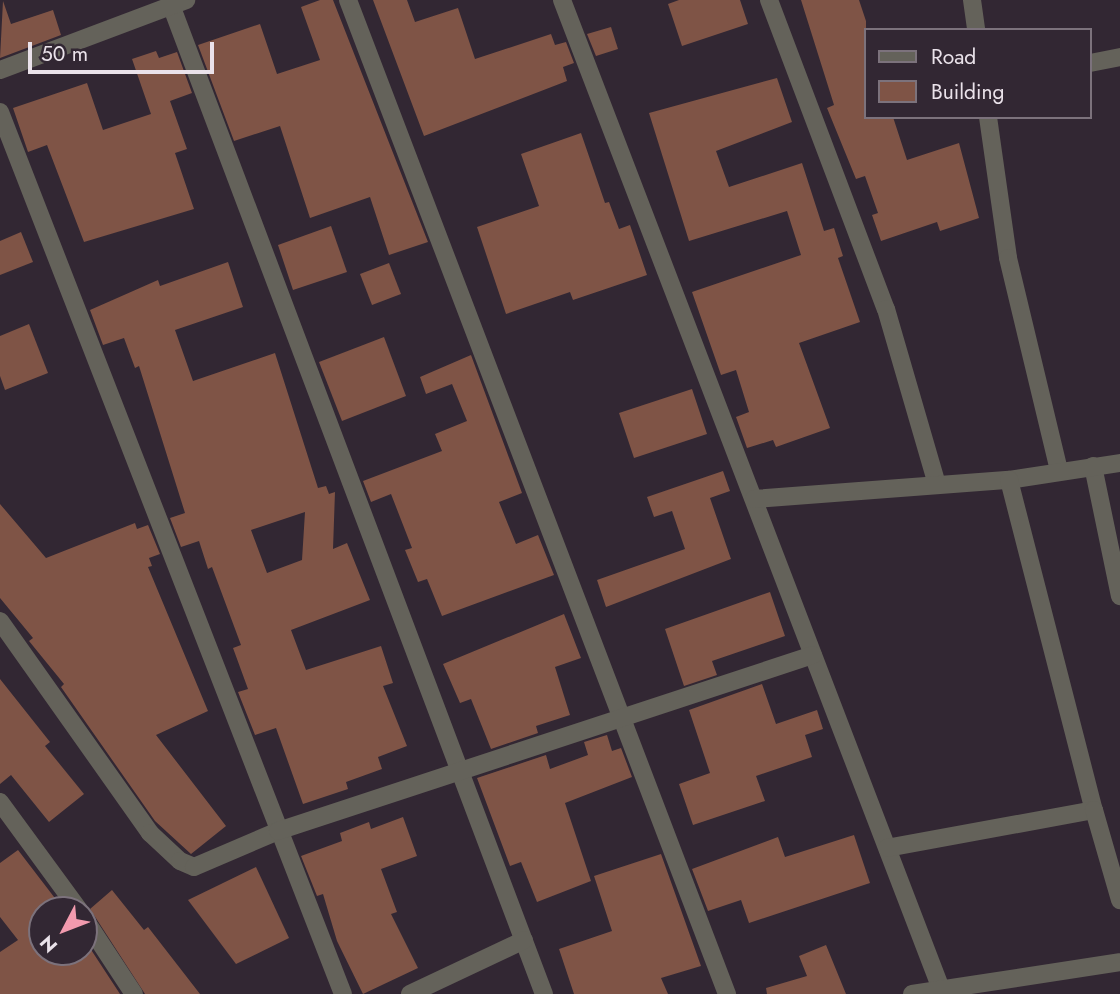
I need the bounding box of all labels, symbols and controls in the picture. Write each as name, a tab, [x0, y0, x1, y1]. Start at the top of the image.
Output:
scale bar	[32, 28, 217, 72]
legend	[864, 28, 1092, 119]
text: 50 m	[41, 39, 88, 69]
text: Road	[931, 42, 976, 72]
text: Building	[931, 77, 1004, 107]
north arrow	[28, 896, 98, 966]
text: N	[33, 929, 64, 959]

